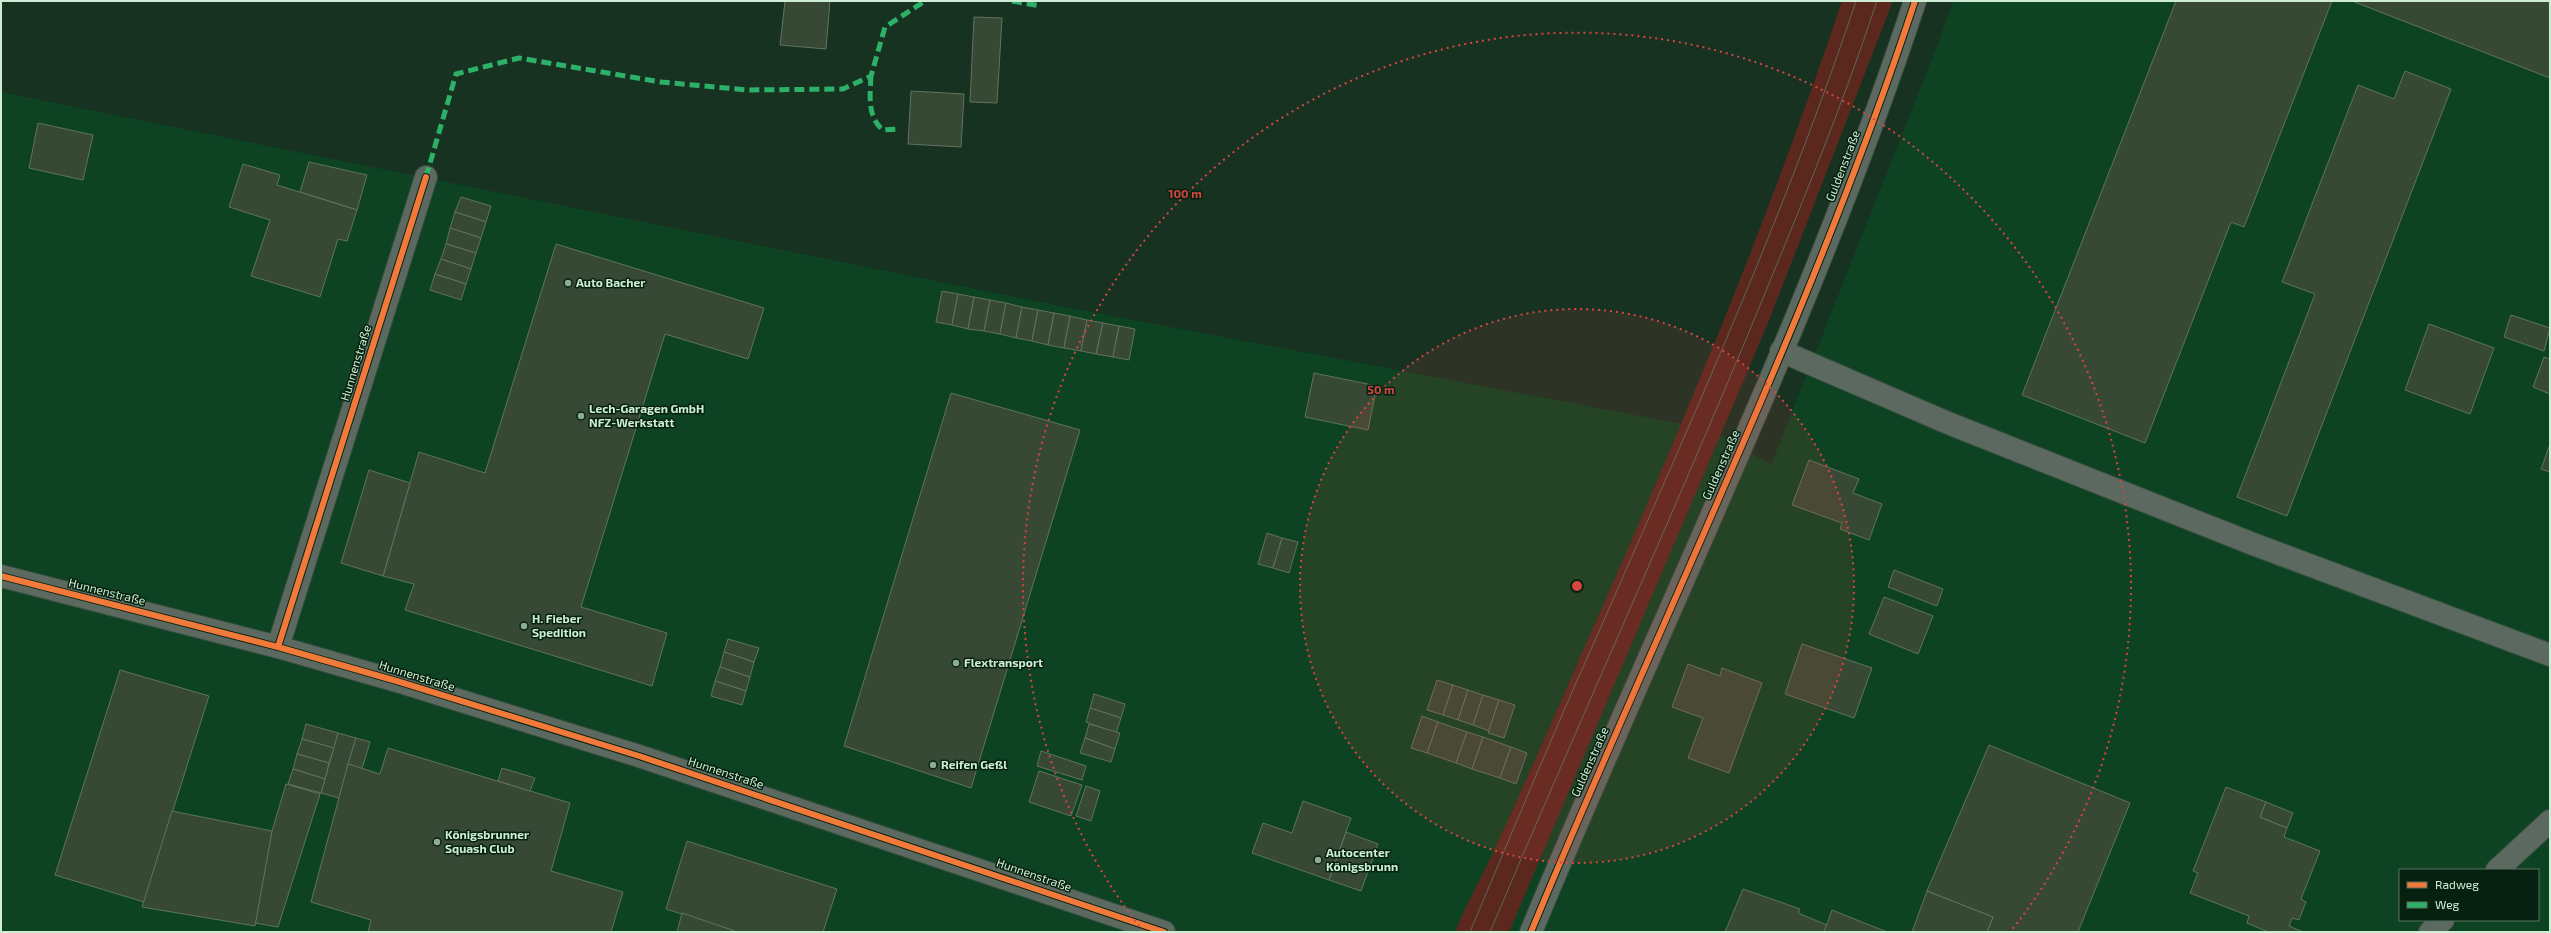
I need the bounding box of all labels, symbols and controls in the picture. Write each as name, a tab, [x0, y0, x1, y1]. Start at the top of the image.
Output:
street label: Guldenstraße	[1822, 128, 1862, 203]
text: 100 m	[1168, 186, 1202, 200]
place label: Auto Bacher	[576, 275, 645, 289]
marker: Auto Bacher	[563, 278, 573, 288]
street label: Hunnenstraße	[337, 323, 373, 402]
text: 50 m	[1367, 382, 1395, 396]
place label: Lech-Garagen GmbH NFZ-Werkstatt	[589, 401, 704, 429]
marker: Lech-Garagen GmbH NFZ-Werkstatt	[576, 411, 586, 421]
street label: Guldenstraße	[1698, 428, 1742, 502]
street label: Hunnenstraße	[67, 575, 147, 607]
centre of rings	[1570, 579, 1584, 593]
place label: H. Fieber Spedition	[532, 611, 586, 639]
marker: H. Fieber Spedition	[519, 621, 529, 631]
place label: Flextransport	[964, 655, 1043, 669]
street label: Hunnenstraße	[378, 657, 457, 693]
marker: Flextransport	[951, 658, 961, 668]
street label: Guldenstraße	[1567, 725, 1611, 799]
street label: Hunnenstraße	[687, 753, 766, 791]
place label: Reifen Geßl	[941, 757, 1007, 771]
marker: Reifen Geßl	[928, 760, 938, 770]
place label: Königsbrunner Squash Club	[445, 827, 529, 855]
marker: Königsbrunner Squash Club	[432, 837, 442, 847]
place label: Autocenter Königsbrunn	[1326, 845, 1398, 873]
street label: Hunnenstraße	[995, 855, 1074, 894]
marker: Autocenter Königsbrunn	[1313, 855, 1323, 865]
legend	[2399, 869, 2539, 921]
text: Radweg	[2435, 877, 2479, 891]
text: Weg	[2435, 897, 2460, 911]

